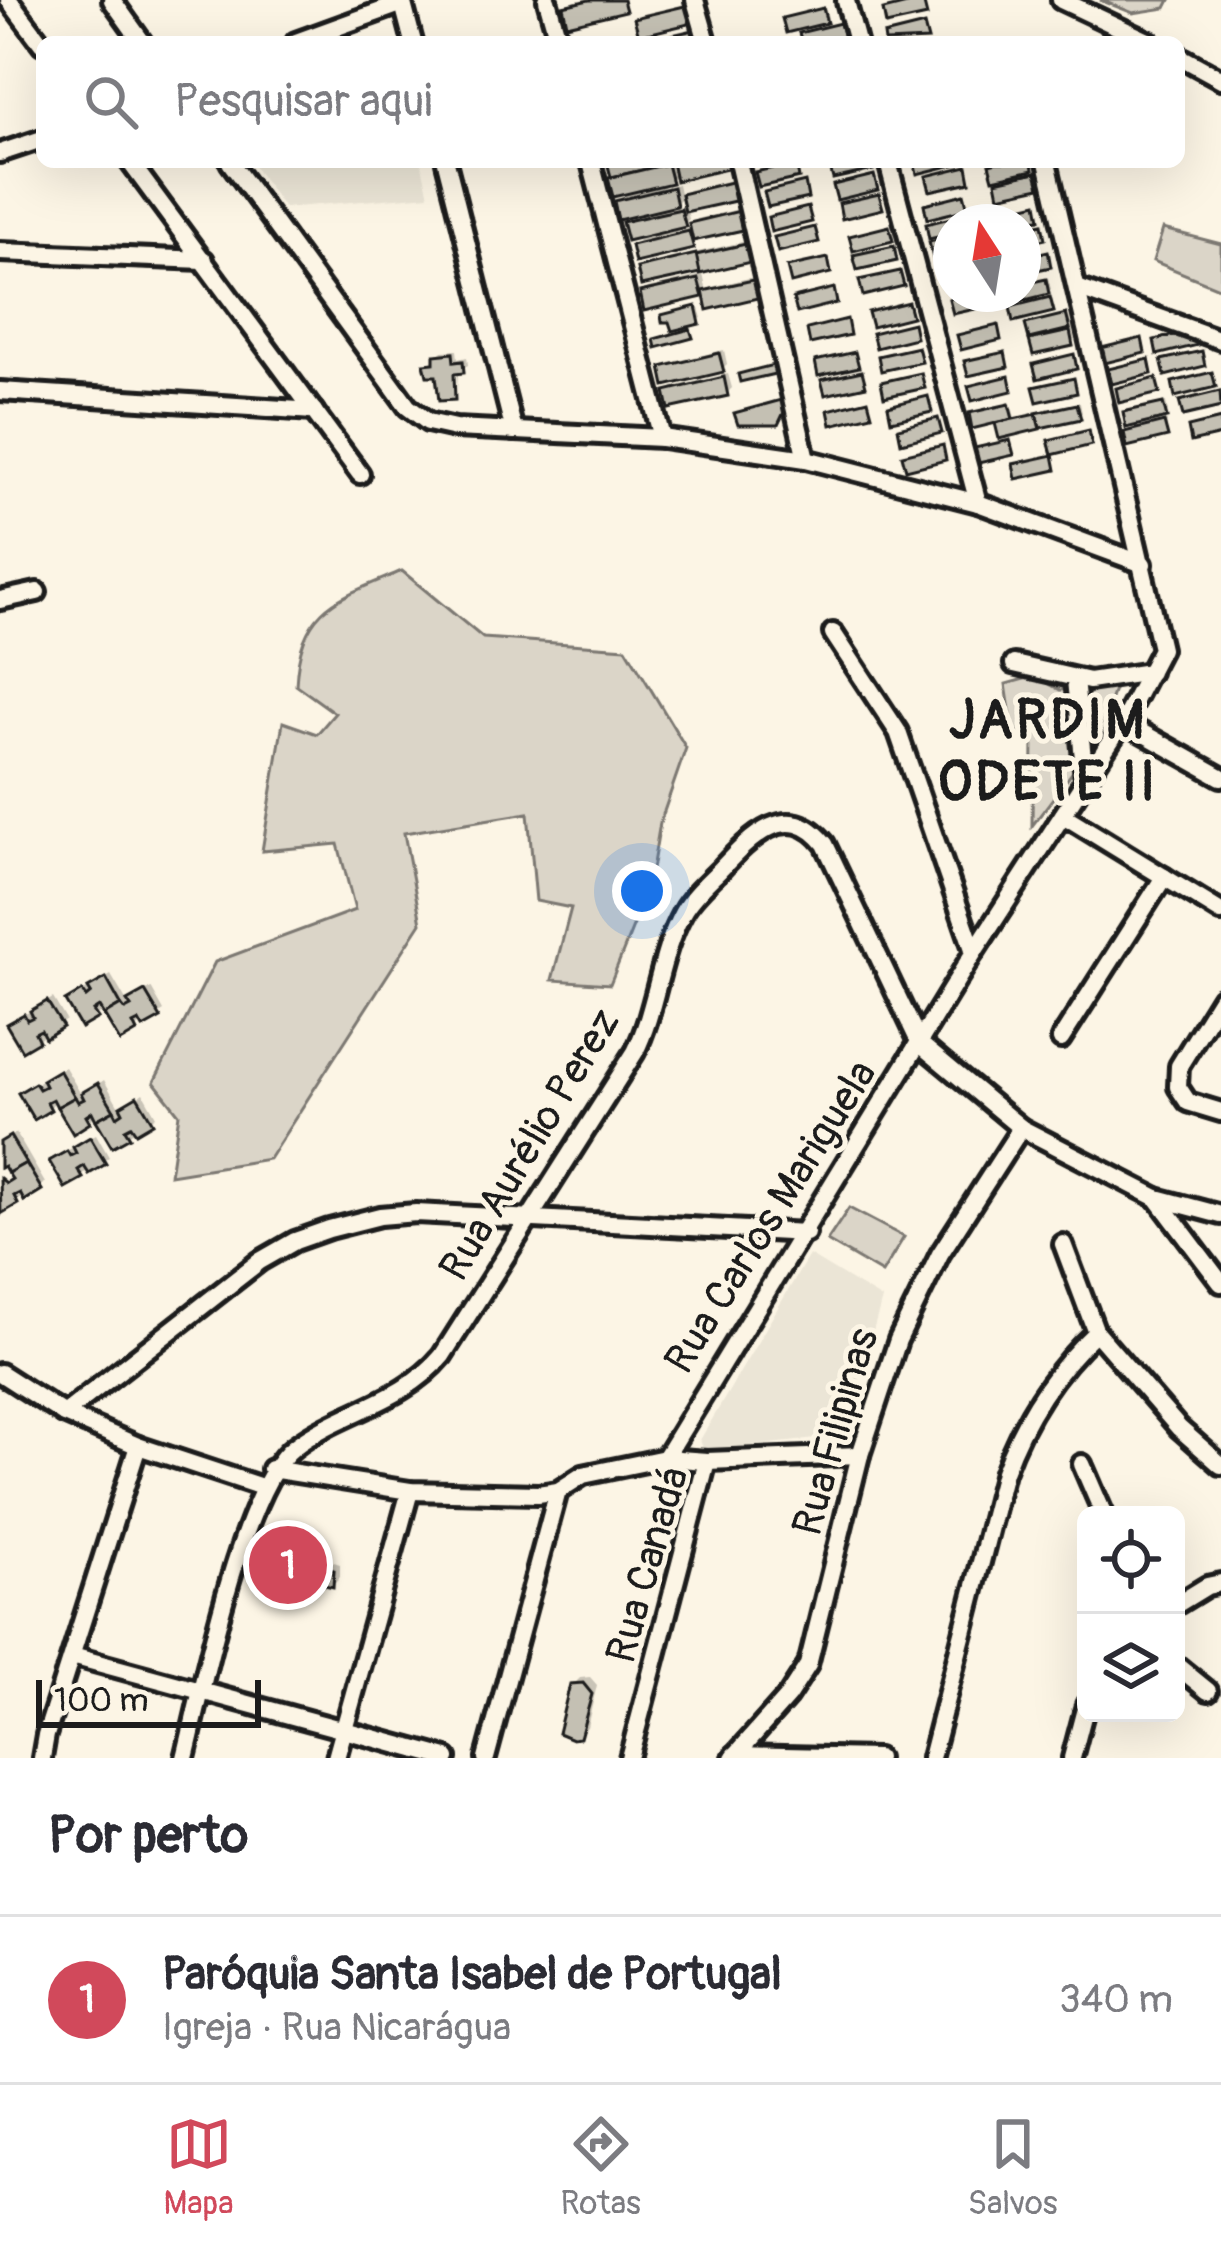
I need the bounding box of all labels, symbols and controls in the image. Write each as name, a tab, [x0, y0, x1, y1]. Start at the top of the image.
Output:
search box	[36, 36, 1185, 168]
icon: search	[78, 69, 144, 135]
text: Pesquisar aqui	[174, 74, 432, 130]
north arrow	[933, 204, 1041, 312]
district label: JARDIM ODETE II	[938, 687, 1158, 817]
your location	[612, 861, 672, 921]
street label: Rua Aurélio Perez	[428, 1000, 632, 1290]
street label: Rua Carlos Mariguela	[654, 1051, 888, 1383]
street label: Rua Filipinas	[782, 1322, 890, 1542]
street label: Rua Canadá	[595, 1461, 701, 1669]
map controls	[1077, 1506, 1185, 1722]
button: locate	[1077, 1506, 1185, 1614]
pin: 1	[249, 1520, 327, 1610]
button: layers	[1077, 1614, 1185, 1722]
scale bar	[36, 1674, 261, 1727]
text: 100 m	[54, 1680, 148, 1721]
text: Por perto	[48, 1804, 248, 1868]
text: Paróquia Santa Isabel de Portugal	[162, 1947, 782, 2003]
text: 1	[79, 1975, 95, 2024]
text: 340 m	[1059, 1975, 1173, 2024]
text: Igreja · Rua Nicarágua	[162, 2003, 511, 2052]
tab: Mapa	[163, 2111, 234, 2224]
tab: Rotas	[561, 2111, 641, 2224]
tab: Salvos	[968, 2111, 1057, 2224]

